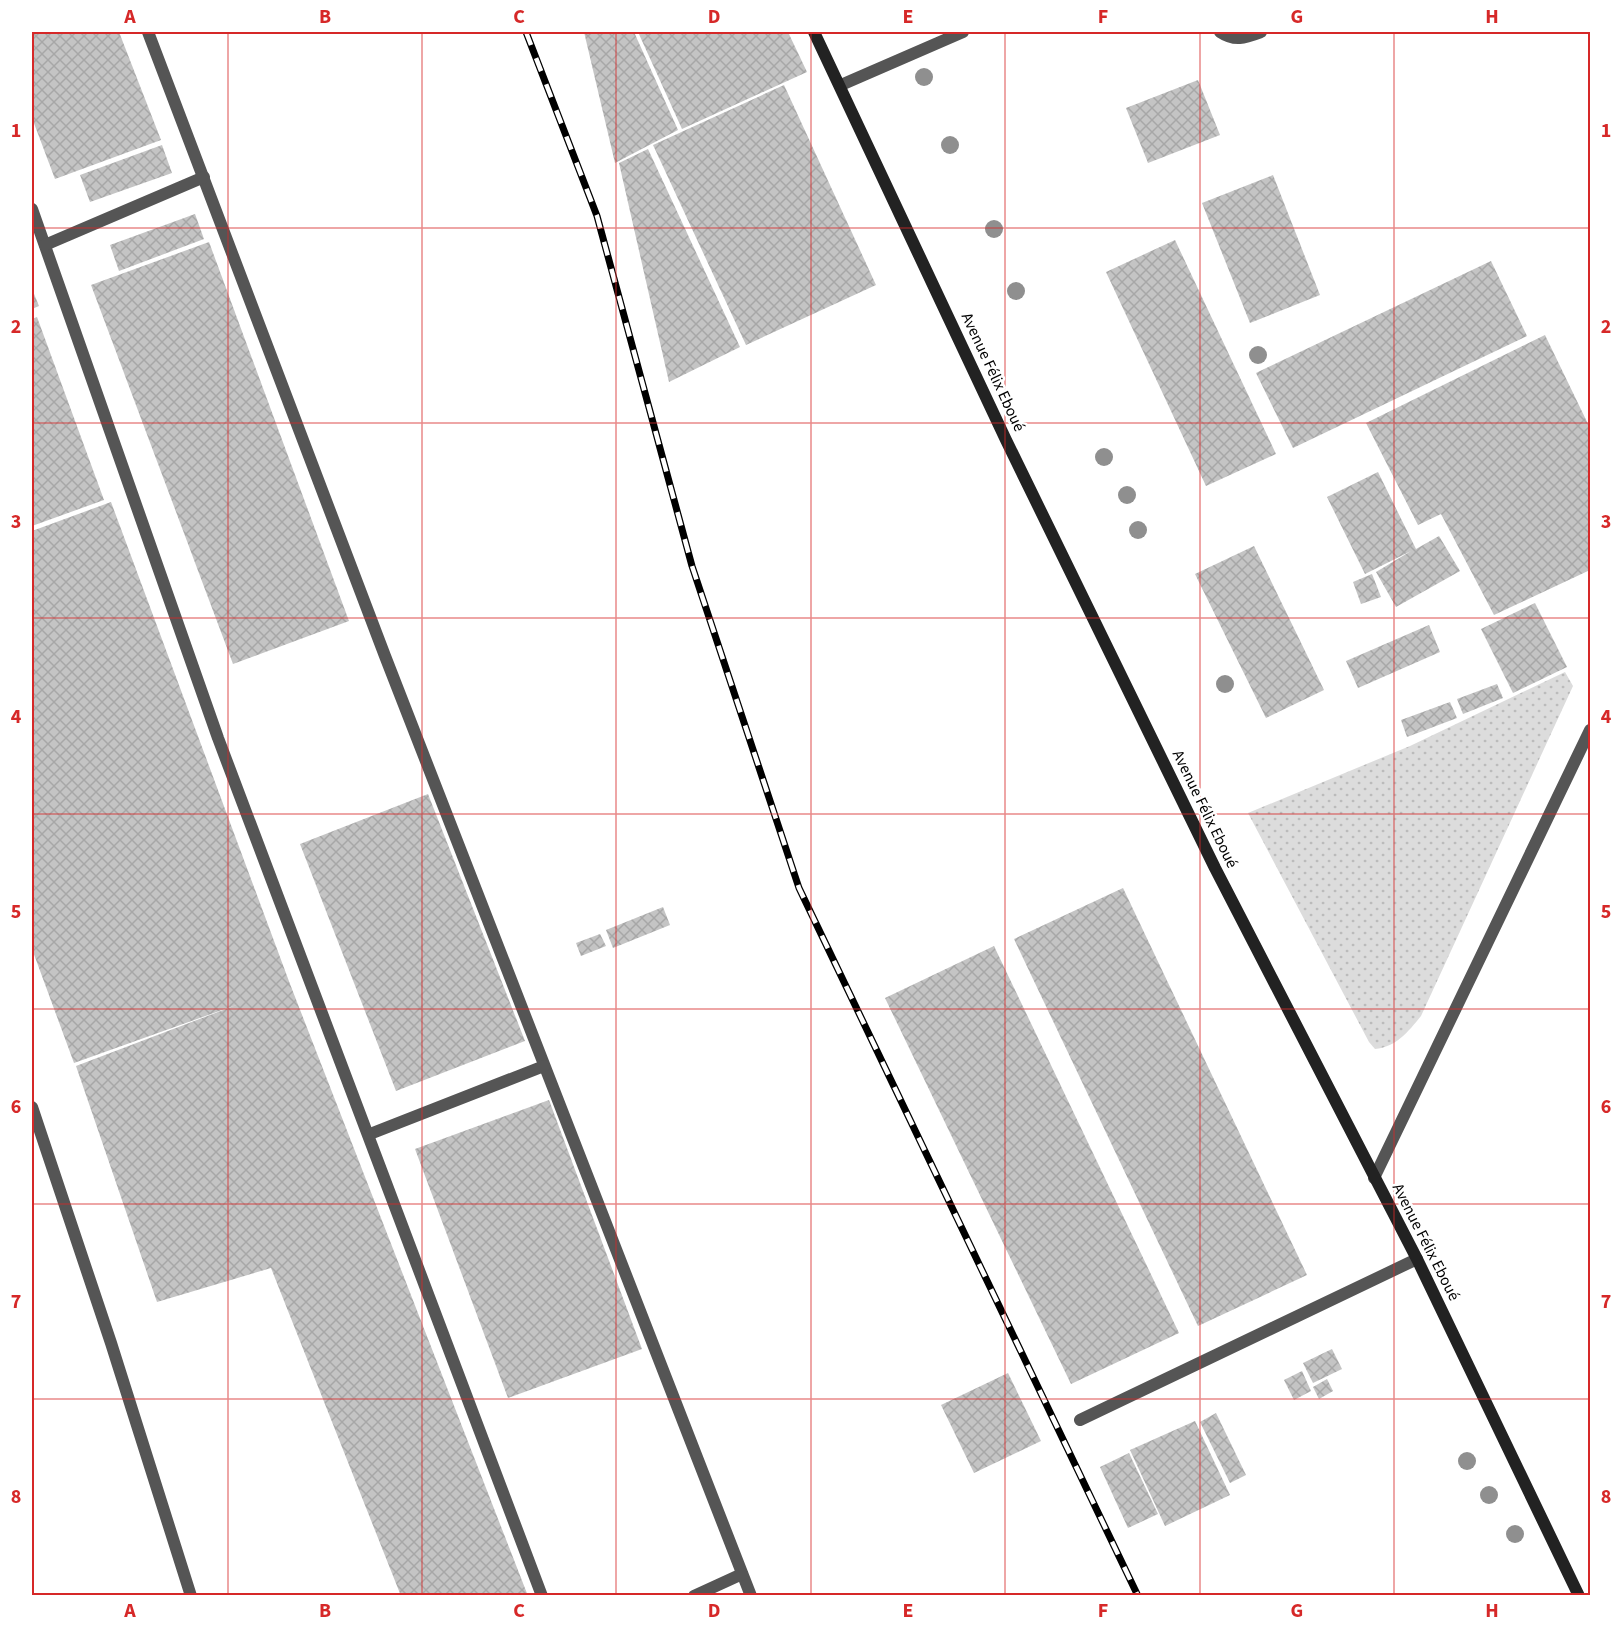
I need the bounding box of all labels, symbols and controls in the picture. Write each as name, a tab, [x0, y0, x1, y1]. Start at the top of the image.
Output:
text: A	[123, 3, 136, 31]
text: B	[319, 3, 331, 31]
text: C	[513, 3, 525, 31]
text: D	[708, 3, 720, 31]
text: E	[903, 3, 913, 31]
text: F	[1098, 3, 1108, 31]
text: G	[1291, 3, 1303, 31]
text: H	[1485, 3, 1499, 31]
text: 1	[11, 117, 21, 145]
text: 1	[1601, 117, 1611, 145]
street label: Avenue Félix Eboué	[956, 309, 1030, 435]
text: 2	[11, 313, 21, 341]
text: 2	[1601, 313, 1611, 341]
text: 3	[11, 508, 21, 536]
text: 3	[1601, 508, 1611, 536]
text: 4	[11, 703, 22, 731]
text: 4	[1601, 703, 1612, 731]
street label: Avenue Félix Eboué	[1167, 746, 1243, 872]
text: 5	[11, 898, 21, 926]
text: 5	[1601, 898, 1611, 926]
text: 6	[11, 1093, 21, 1121]
text: 6	[1601, 1093, 1611, 1121]
street label: Avenue Félix Eboué	[1387, 1180, 1465, 1305]
text: 7	[11, 1288, 21, 1316]
text: 7	[1601, 1288, 1611, 1316]
text: 8	[11, 1483, 21, 1511]
text: 8	[1601, 1483, 1611, 1511]
text: A	[123, 1597, 136, 1625]
text: B	[319, 1597, 331, 1625]
text: C	[513, 1597, 525, 1625]
text: D	[708, 1597, 720, 1625]
text: E	[903, 1597, 913, 1625]
text: F	[1098, 1597, 1108, 1625]
text: G	[1291, 1597, 1303, 1625]
text: H	[1485, 1597, 1499, 1625]

